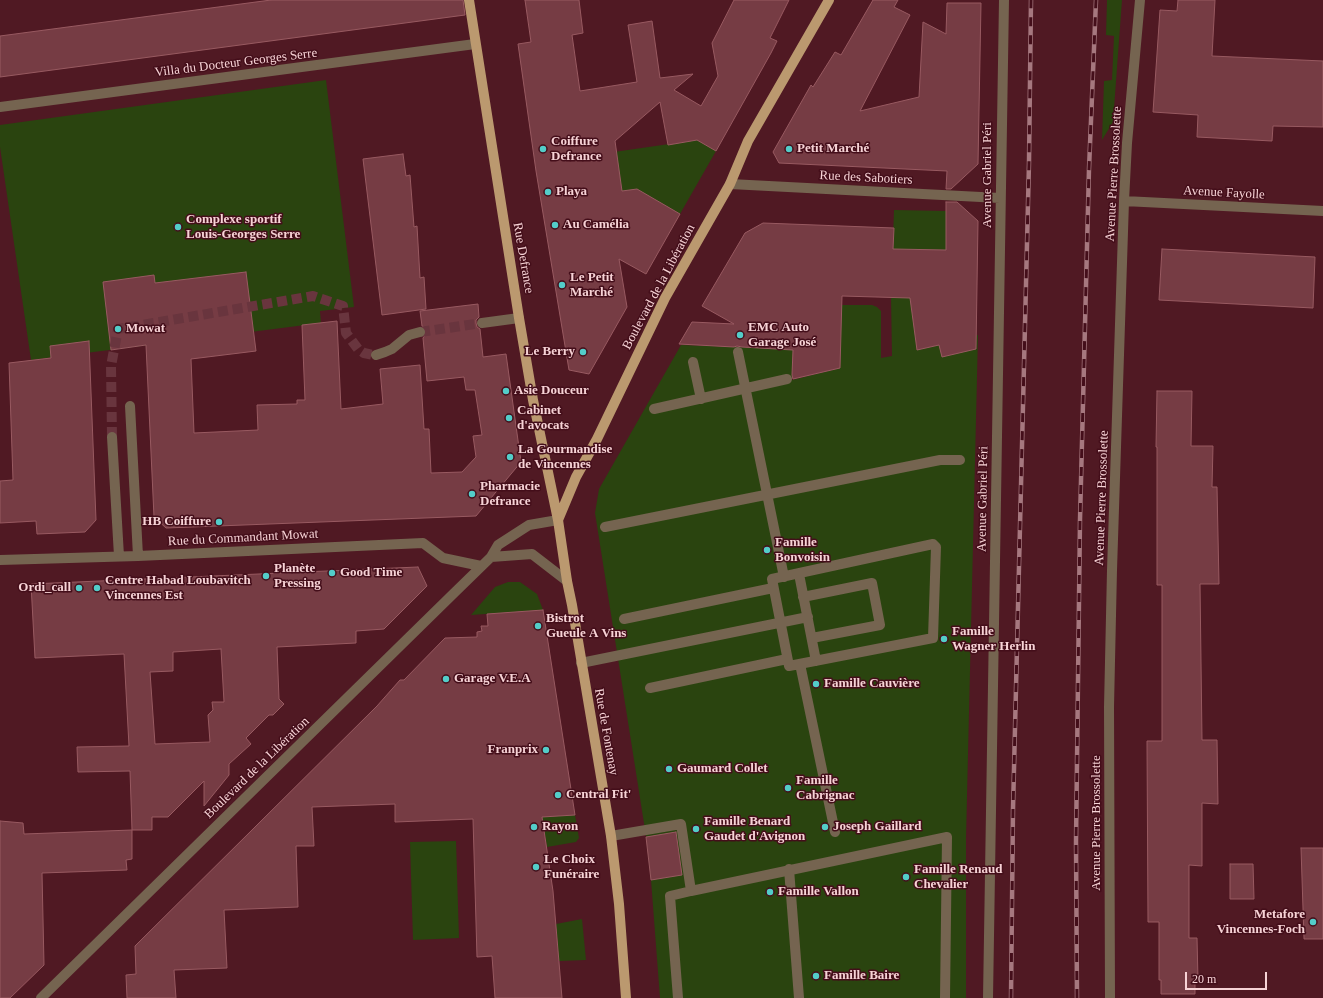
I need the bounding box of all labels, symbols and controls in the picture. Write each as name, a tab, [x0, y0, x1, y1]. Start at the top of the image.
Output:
street label: Villa du Docteur Georges Serre	[154, 45, 318, 81]
street label: Avenue Pierre Brossolette	[1103, 106, 1125, 242]
street label: Avenue Gabriel Péri	[980, 122, 996, 228]
place label: Coiffure Defrance	[551, 134, 602, 165]
place label: Petit Marché	[797, 141, 869, 157]
marker: Coiffure Defrance	[538, 144, 548, 154]
marker: Petit Marché	[784, 144, 794, 154]
street label: Rue des Sabotiers	[819, 168, 913, 188]
street label: Avenue Fayolle	[1183, 183, 1265, 203]
place label: Playa	[556, 184, 587, 200]
marker: Playa	[543, 187, 553, 197]
place label: Complexe sportif Louis-Georges Serre	[186, 212, 300, 243]
place label: Au Camélia	[563, 217, 629, 233]
marker: Au Camélia	[550, 220, 560, 230]
street label: Rue Defrance	[509, 221, 537, 295]
marker: Complexe sportif Louis-Georges Serre	[173, 222, 183, 232]
street label: Boulevard de la Libération	[619, 222, 699, 352]
place label: Le Petit Marché	[570, 270, 614, 301]
marker: Le Petit Marché	[557, 280, 567, 290]
place label: EMC Auto Garage José	[748, 320, 816, 351]
place label: Mowat	[126, 321, 165, 337]
marker: Mowat	[113, 324, 123, 334]
marker: EMC Auto Garage José	[735, 330, 745, 340]
place label: Le Berry	[525, 344, 575, 360]
marker: Le Berry	[578, 347, 588, 357]
place label: Asie Douceur	[514, 383, 589, 399]
marker: Asie Douceur	[501, 386, 511, 396]
place label: Cabinet d'avocats	[517, 403, 569, 434]
marker: Cabinet d'avocats	[504, 413, 514, 423]
street label: Avenue Pierre Brossolette	[1092, 430, 1112, 566]
place label: La Gourmandise de Vincennes	[518, 442, 612, 473]
street label: Avenue Gabriel Péri	[974, 446, 992, 552]
marker: La Gourmandise de Vincennes	[505, 452, 515, 462]
place label: Pharmacie Defrance	[480, 479, 540, 510]
marker: Pharmacie Defrance	[467, 489, 477, 499]
place label: HB Coiffure	[142, 514, 211, 530]
marker: HB Coiffure	[214, 517, 224, 527]
street label: Rue du Commandant Mowat	[167, 526, 319, 550]
place label: Famille Bonvoisin	[775, 535, 830, 566]
marker: Famille Bonvoisin	[762, 545, 772, 555]
place label: Planète Pressing	[274, 561, 321, 592]
place label: Good Time	[340, 565, 402, 581]
marker: Good Time	[327, 568, 337, 578]
marker: Planète Pressing	[261, 571, 271, 581]
place label: Centre Habad Loubavitch Vincennes Est	[105, 573, 251, 604]
place label: Ordi_call	[18, 580, 71, 596]
marker: Ordi_call	[74, 583, 84, 593]
marker: Centre Habad Loubavitch Vincennes Est	[92, 583, 102, 593]
place label: Bistrot Gueule A Vins	[546, 611, 626, 642]
marker: Bistrot Gueule A Vins	[533, 621, 543, 631]
place label: Famille Wagner Herlin	[952, 624, 1035, 655]
marker: Famille Wagner Herlin	[939, 634, 949, 644]
place label: Garage V.E.A	[454, 671, 531, 687]
marker: Garage V.E.A	[441, 674, 451, 684]
place label: Famille Cauvière	[824, 676, 919, 692]
marker: Famille Cauvière	[811, 679, 821, 689]
street label: Rue de Fontenay	[591, 687, 621, 777]
street label: Boulevard de la Libération	[201, 714, 313, 822]
place label: Franprix	[487, 742, 538, 758]
marker: Franprix	[541, 745, 551, 755]
street label: Avenue Pierre Brossolette	[1089, 755, 1105, 891]
place label: Gaumard Collet	[677, 761, 768, 777]
marker: Gaumard Collet	[664, 764, 674, 774]
place label: Famille Cabrignac	[796, 773, 854, 804]
marker: Famille Cabrignac	[783, 783, 793, 793]
place label: Central Fit'	[566, 787, 631, 803]
marker: Central Fit'	[553, 790, 563, 800]
place label: Famille Benard Gaudet d'Avignon	[704, 814, 805, 845]
place label: Rayon	[542, 819, 578, 835]
place label: Joseph Gaillard	[833, 819, 921, 835]
marker: Rayon	[529, 822, 539, 832]
marker: Joseph Gaillard	[820, 822, 830, 832]
marker: Famille Benard Gaudet d'Avignon	[691, 824, 701, 834]
place label: Le Choix Funéraire	[544, 852, 599, 883]
marker: Le Choix Funéraire	[531, 862, 541, 872]
place label: Famille Renaud Chevalier	[914, 862, 1002, 893]
marker: Famille Renaud Chevalier	[901, 872, 911, 882]
place label: Famille Vallon	[778, 884, 859, 900]
marker: Famille Vallon	[765, 887, 775, 897]
place label: Metafore Vincennes-Foch	[1217, 907, 1305, 938]
marker: Metafore Vincennes-Foch	[1308, 917, 1318, 927]
scale bar	[1187, 964, 1269, 990]
place label: Famille Baire	[824, 968, 899, 984]
marker: Famille Baire	[811, 971, 821, 981]
text: 20 m	[1192, 972, 1216, 986]

